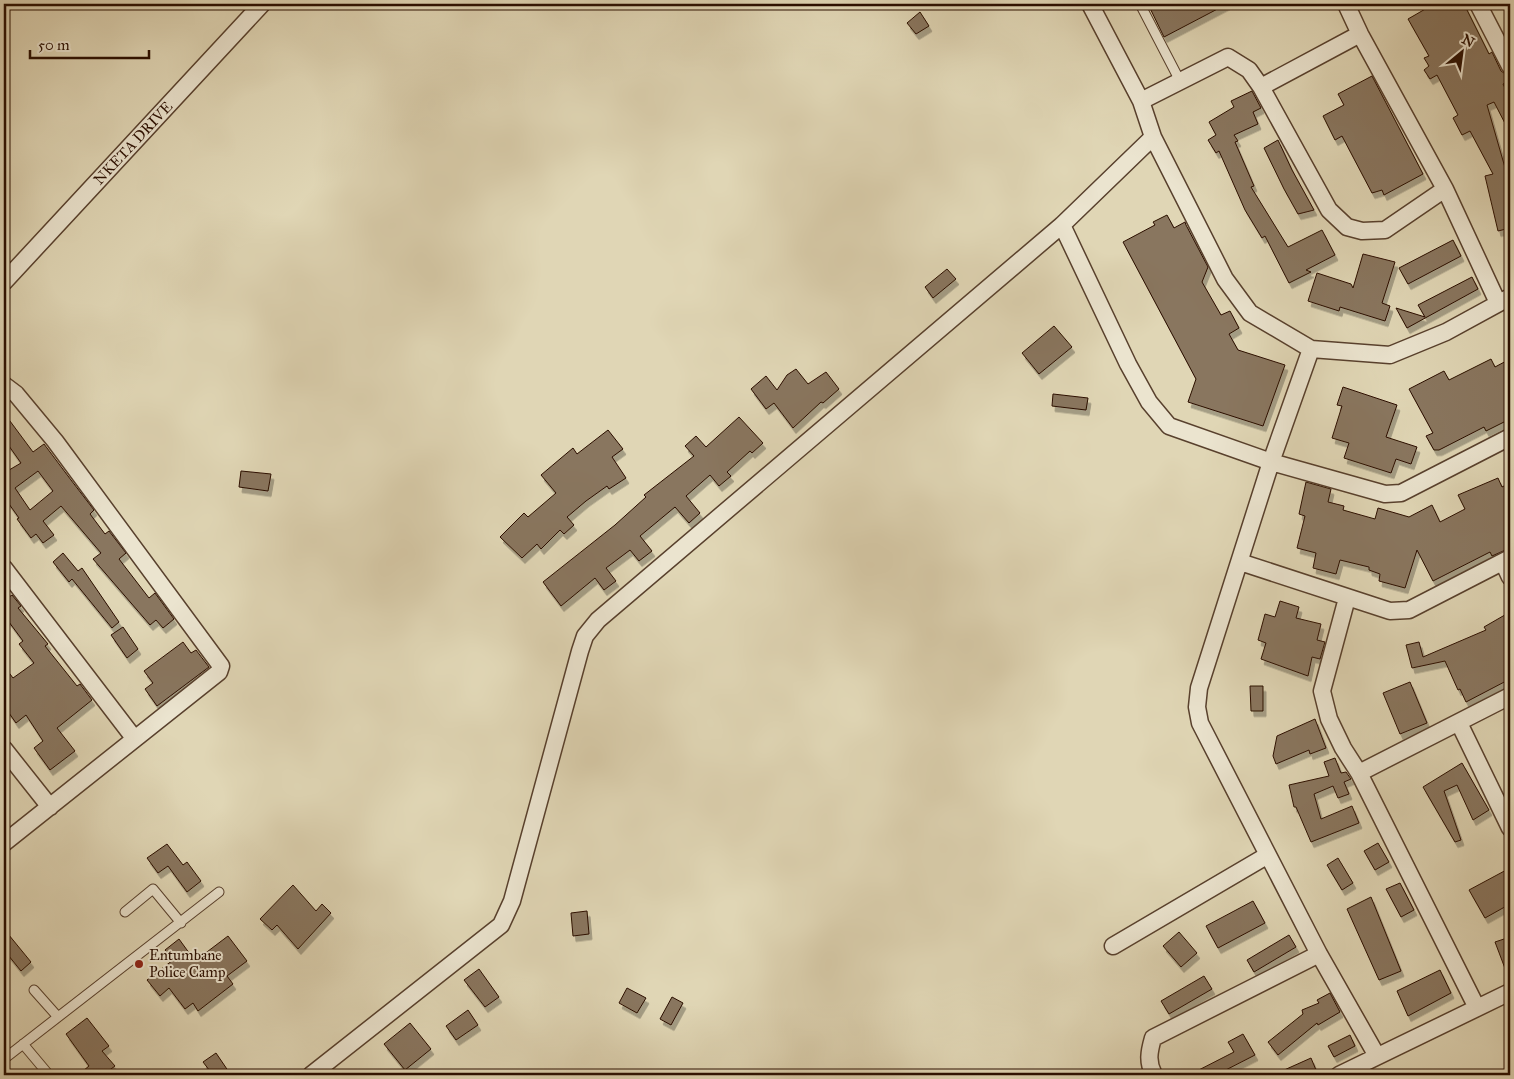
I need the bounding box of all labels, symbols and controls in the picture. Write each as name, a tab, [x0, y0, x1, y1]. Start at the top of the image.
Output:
scale bar	[30, 28, 149, 60]
north arrow	[1436, 28, 1486, 78]
text: N	[1459, 31, 1477, 51]
text: 50 m	[38, 36, 70, 54]
street label: NKETA DRIVE	[90, 97, 176, 188]
place label: Entumbane Police Camp	[149, 946, 225, 981]
marker: Entumbane Police Camp	[133, 958, 145, 970]

